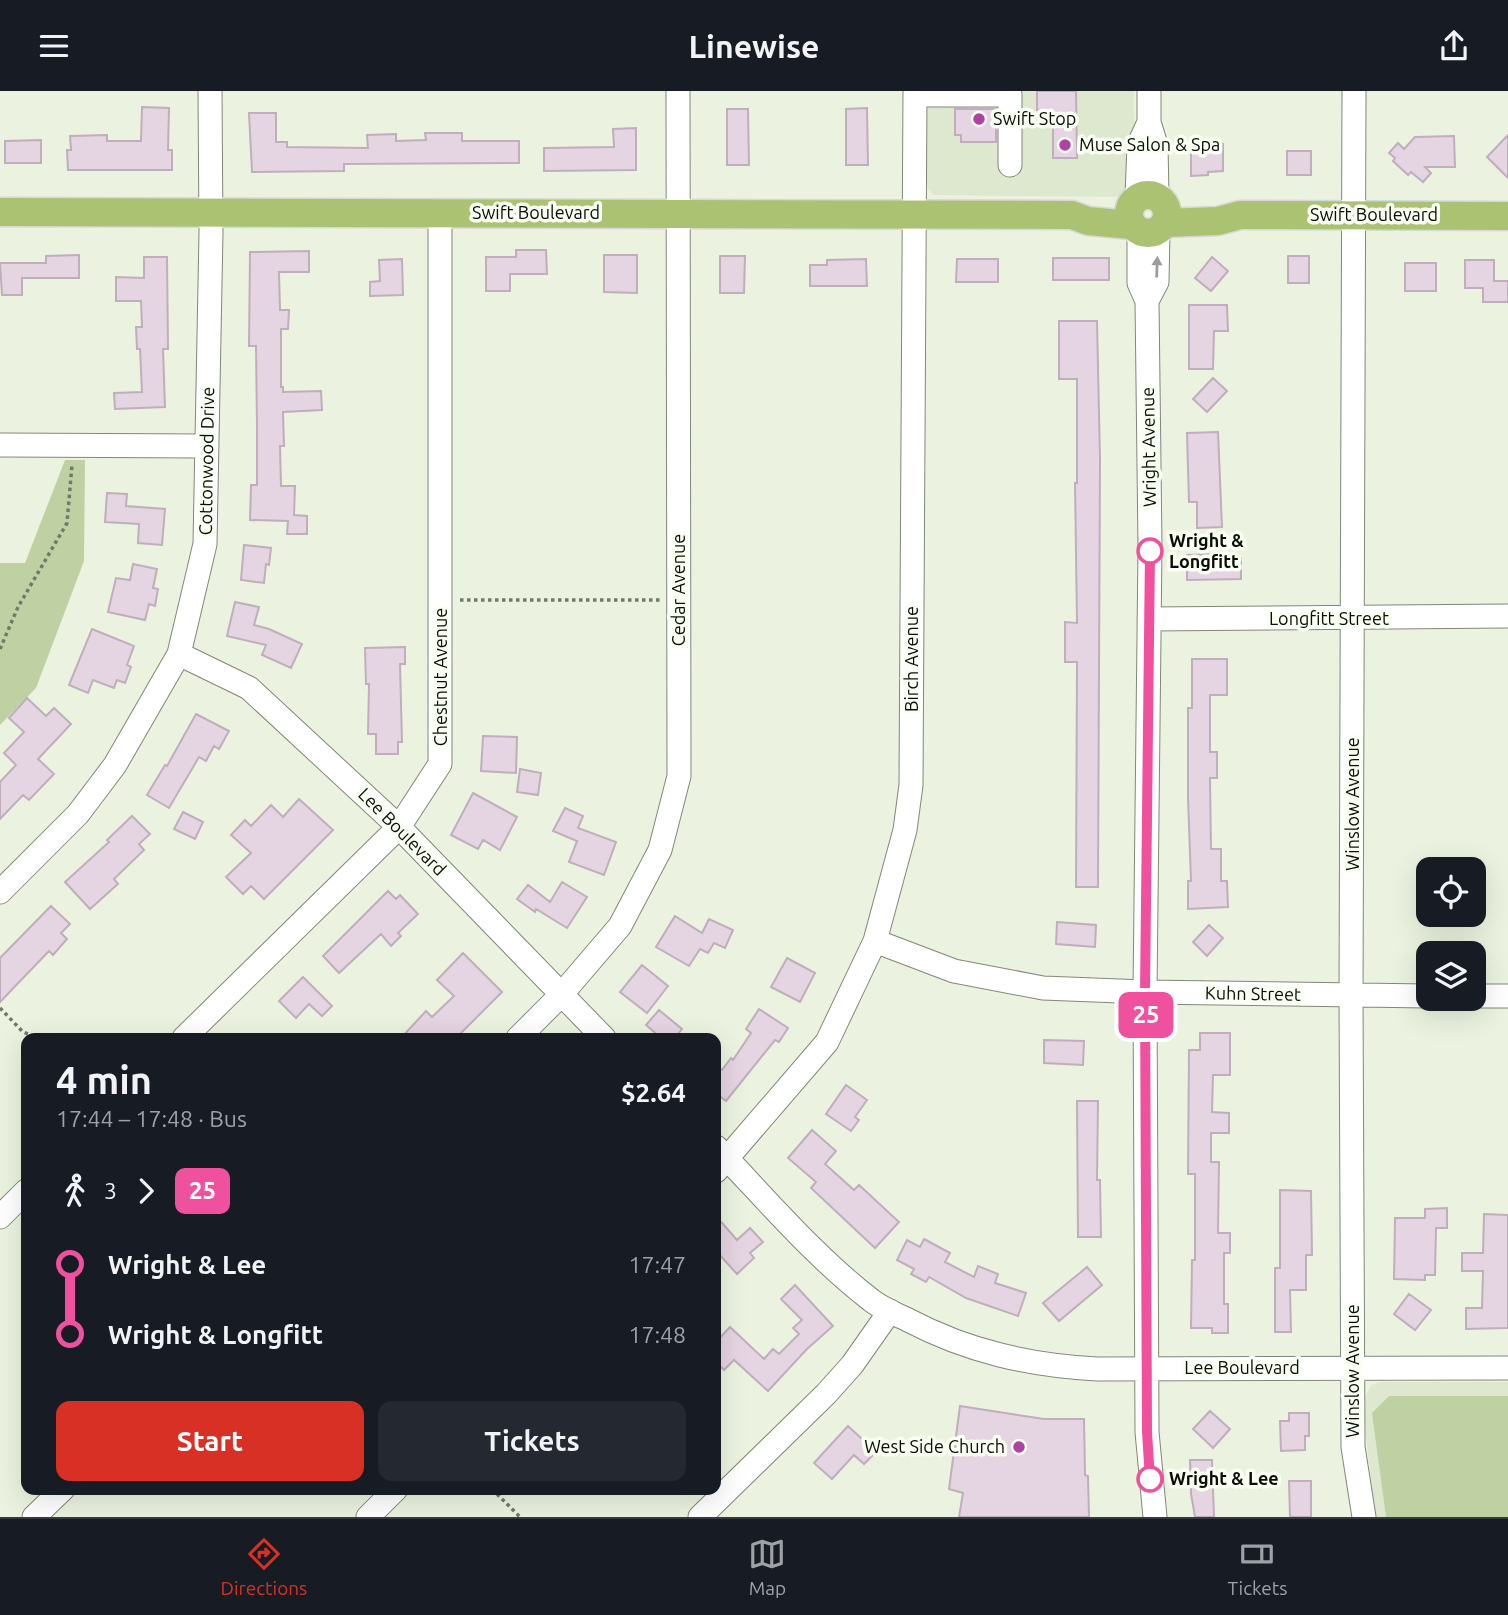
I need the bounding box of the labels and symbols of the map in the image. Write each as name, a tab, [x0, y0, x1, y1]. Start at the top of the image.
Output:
place label: Swift Stop	[993, 108, 1076, 128]
marker: Swift Stop	[971, 111, 987, 127]
place label: Muse Salon & Spa	[1079, 134, 1220, 154]
marker: Muse Salon & Spa	[1057, 137, 1073, 153]
street label: Swift Boulevard	[472, 202, 600, 222]
street label: Swift Boulevard	[1310, 204, 1438, 224]
one-way arrow	[1152, 256, 1163, 278]
street label: Cottonwood Drive	[195, 386, 217, 535]
street label: Wright Avenue	[1137, 387, 1159, 507]
place label: Wright & Longfitt	[1169, 530, 1244, 571]
street label: Cedar Avenue	[668, 534, 688, 646]
marker: Wright & Longfitt	[1137, 538, 1163, 564]
street label: Birch Avenue	[901, 606, 921, 712]
street label: Chestnut Avenue	[430, 608, 450, 746]
street label: Longfitt Street	[1269, 608, 1389, 628]
street label: Winslow Avenue	[1342, 737, 1362, 871]
street label: Lee Boulevard	[355, 783, 451, 879]
street label: Kuhn Street	[1205, 982, 1301, 1004]
line badge: 25	[1114, 992, 1178, 1038]
street label: Winslow Avenue	[1342, 1304, 1362, 1438]
street label: Lee Boulevard	[1184, 1357, 1300, 1377]
place label: West Side Church	[864, 1436, 1005, 1456]
marker: West Side Church	[1011, 1439, 1027, 1455]
marker: Wright & Lee	[1137, 1466, 1163, 1492]
place label: Wright & Lee	[1169, 1468, 1279, 1488]

